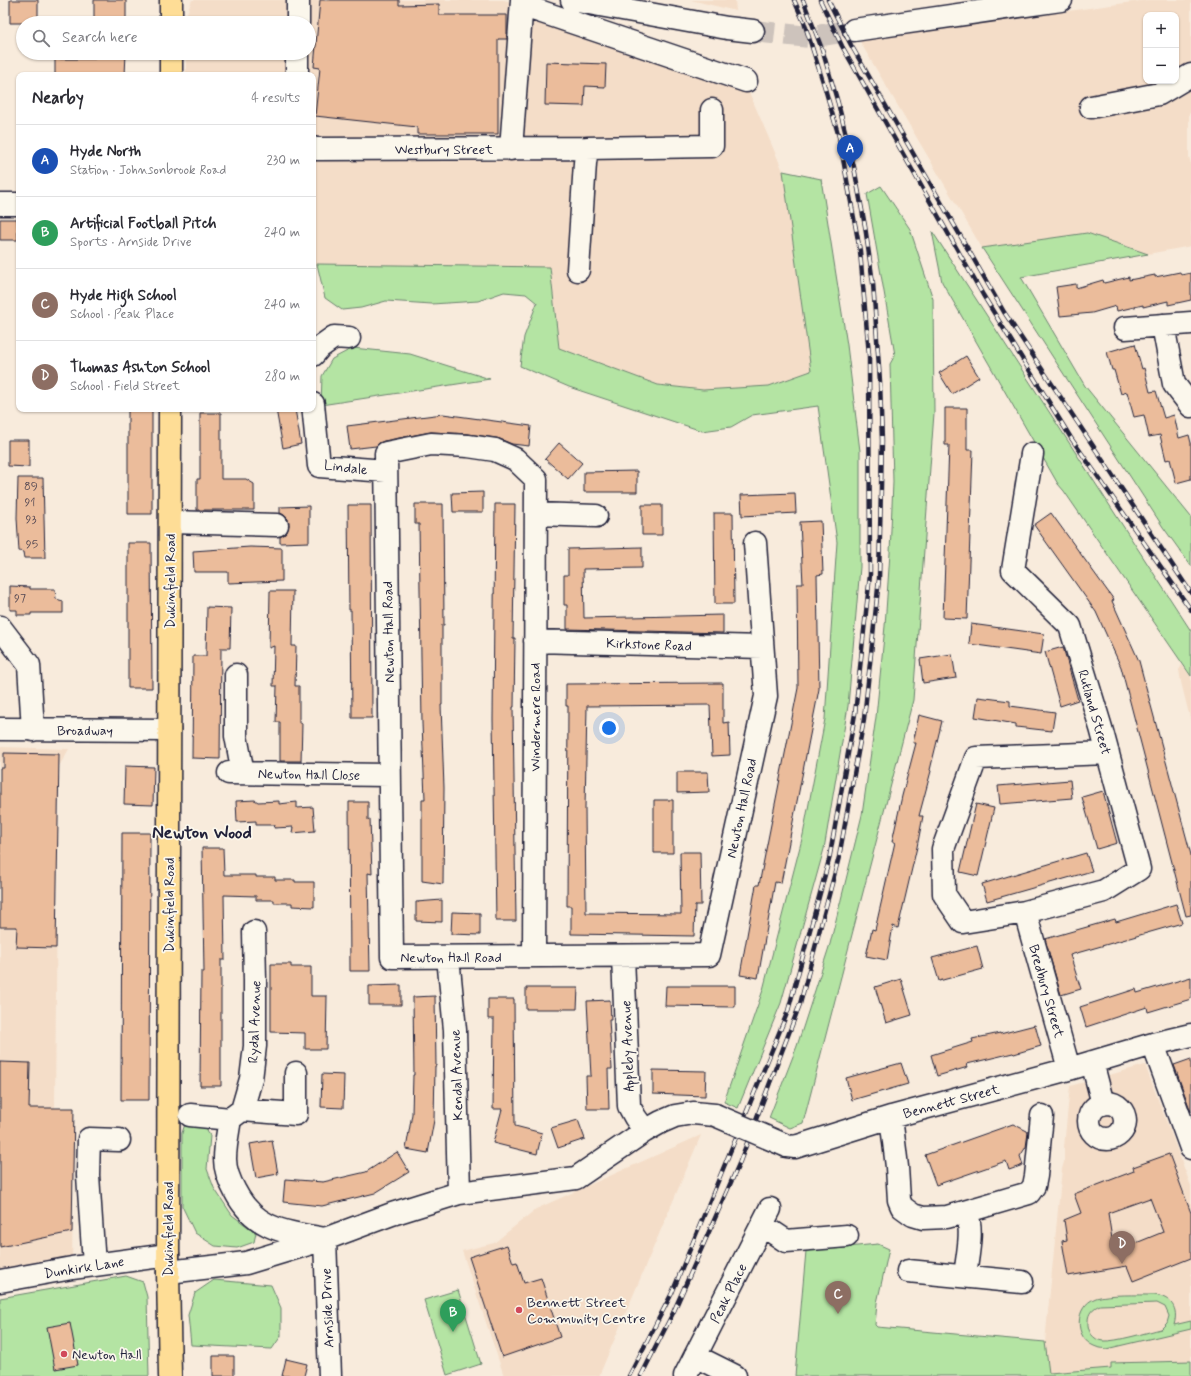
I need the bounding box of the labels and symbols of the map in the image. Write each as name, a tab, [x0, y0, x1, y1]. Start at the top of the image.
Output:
pin: A	[837, 135, 863, 168]
street label: Westbury Street	[395, 141, 494, 159]
street label: Lindale	[323, 456, 369, 480]
house number: 89	[24, 479, 38, 495]
house number: 91	[24, 495, 36, 511]
house number: 93	[26, 512, 36, 528]
street label: Dukinfield Road	[162, 533, 180, 629]
house number: 95	[26, 537, 38, 553]
street label: Newton Hall Road	[379, 581, 399, 683]
house number: 97	[14, 591, 26, 607]
street label: Kirkstone Road	[606, 635, 692, 655]
street label: Windermere Road	[527, 663, 545, 771]
street label: Rutland Street	[1073, 668, 1115, 757]
your location	[599, 718, 619, 738]
street label: Broadway	[57, 722, 113, 740]
street label: Newton Hall Road	[723, 757, 761, 860]
street label: Newton Hall Close	[258, 765, 360, 785]
district label: Newton Wood	[152, 821, 252, 845]
street label: Dukinfield Road	[161, 857, 179, 953]
street label: Bredbury Street	[1024, 943, 1068, 1041]
street label: Newton Hall Road	[400, 949, 502, 967]
street label: Rydal Avenue	[245, 980, 265, 1064]
street label: Appleby Avenue	[617, 1000, 640, 1092]
street label: Kendal Avenue	[446, 1029, 468, 1121]
street label: Bennett Street	[901, 1080, 1002, 1123]
street label: Dukinfield Road	[160, 1181, 178, 1277]
pin: D	[1109, 1231, 1135, 1264]
street label: Dunkirk Lane	[43, 1253, 126, 1283]
street label: Peak Place	[706, 1260, 752, 1327]
street label: Arnside Drive	[318, 1268, 338, 1348]
pin: C	[825, 1281, 851, 1314]
place label: Bennett Street Community Centre	[527, 1294, 646, 1328]
pin: B	[440, 1299, 466, 1332]
marker: Bennett Street Community Centre	[514, 1305, 524, 1315]
place label: Newton Hall	[72, 1346, 142, 1364]
marker: Newton Hall	[59, 1349, 69, 1359]

